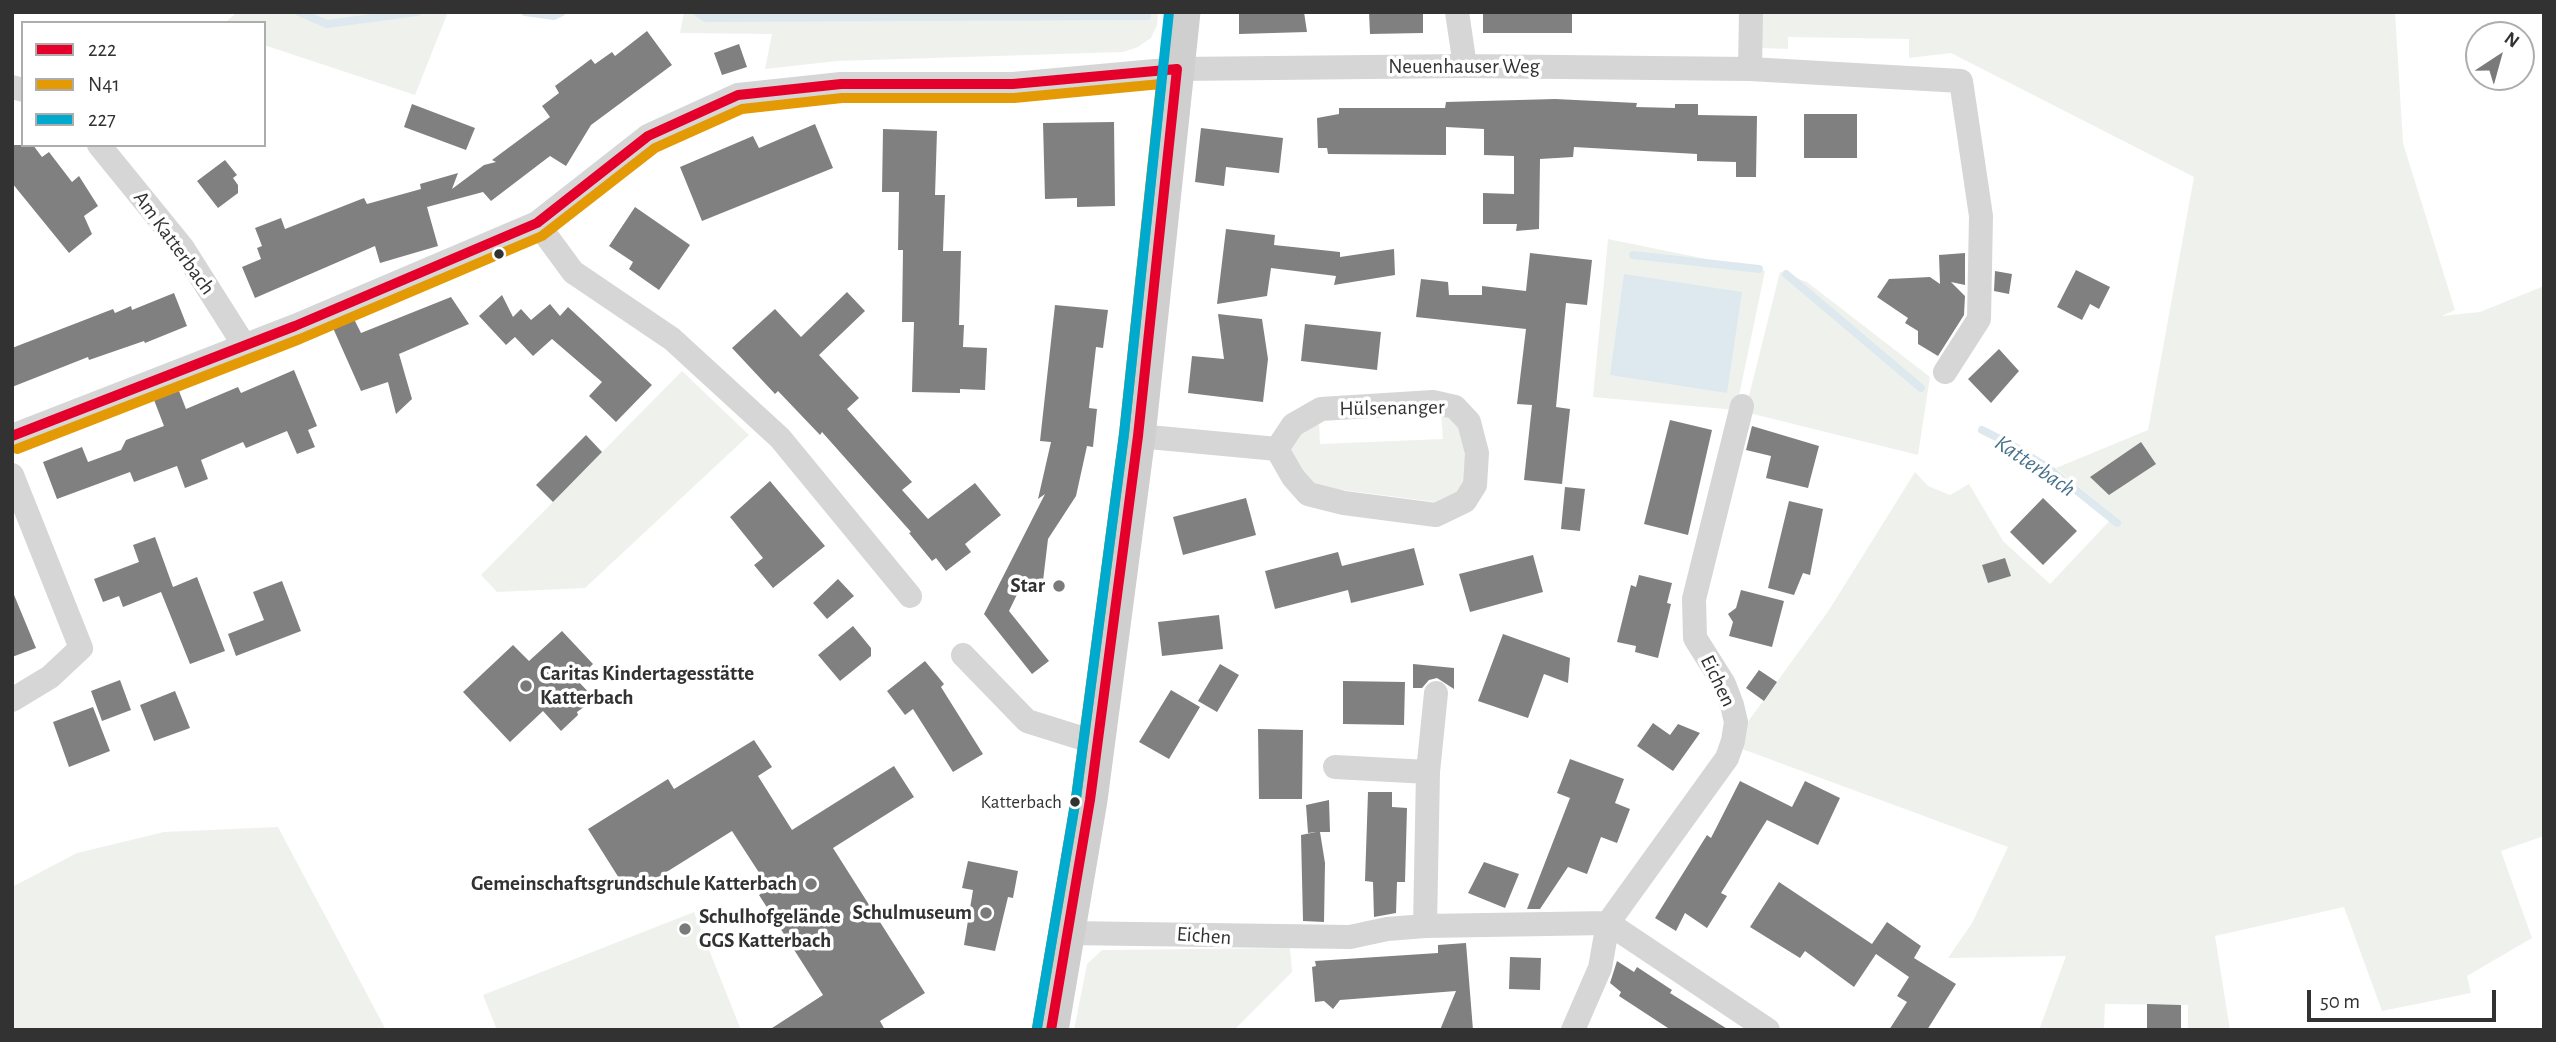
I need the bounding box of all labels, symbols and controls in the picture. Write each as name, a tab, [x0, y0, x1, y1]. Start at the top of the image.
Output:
legend	[21, 21, 266, 147]
north arrow	[2465, 21, 2535, 91]
text: N	[2501, 29, 2522, 52]
text: 222	[88, 39, 117, 60]
street label: Neuenhauser Weg	[1388, 54, 1540, 80]
text: N41	[88, 74, 120, 95]
text: 227	[88, 109, 116, 130]
street label: Am Katterbach	[128, 186, 220, 300]
unlabelled marker	[492, 247, 506, 261]
street label: Hülsenanger	[1339, 394, 1445, 422]
water label: Katterbach	[1989, 429, 2081, 503]
place label: Star	[1010, 573, 1045, 599]
marker: Star	[1051, 578, 1067, 594]
street label: Eichen	[1695, 651, 1741, 711]
place label: Caritas Kindertagesstätte Katterbach	[540, 661, 754, 711]
marker: Caritas Kindertagesstätte Katterbach	[518, 678, 534, 694]
place label: Katterbach	[981, 791, 1062, 813]
marker: Katterbach	[1068, 795, 1082, 809]
place label: Gemeinschaftsgrundschule Katterbach	[471, 871, 797, 897]
marker: Gemeinschaftsgrundschule Katterbach	[803, 876, 819, 892]
place label: Schulmuseum	[853, 900, 972, 926]
place label: Schulhofgelände GGS Katterbach	[699, 904, 841, 954]
marker: Schulmuseum	[978, 905, 994, 921]
marker: Schulhofgelände GGS Katterbach	[677, 921, 693, 937]
street label: Eichen	[1176, 922, 1232, 950]
scale bar	[2311, 976, 2500, 1020]
text: 50 m	[2320, 991, 2360, 1012]

